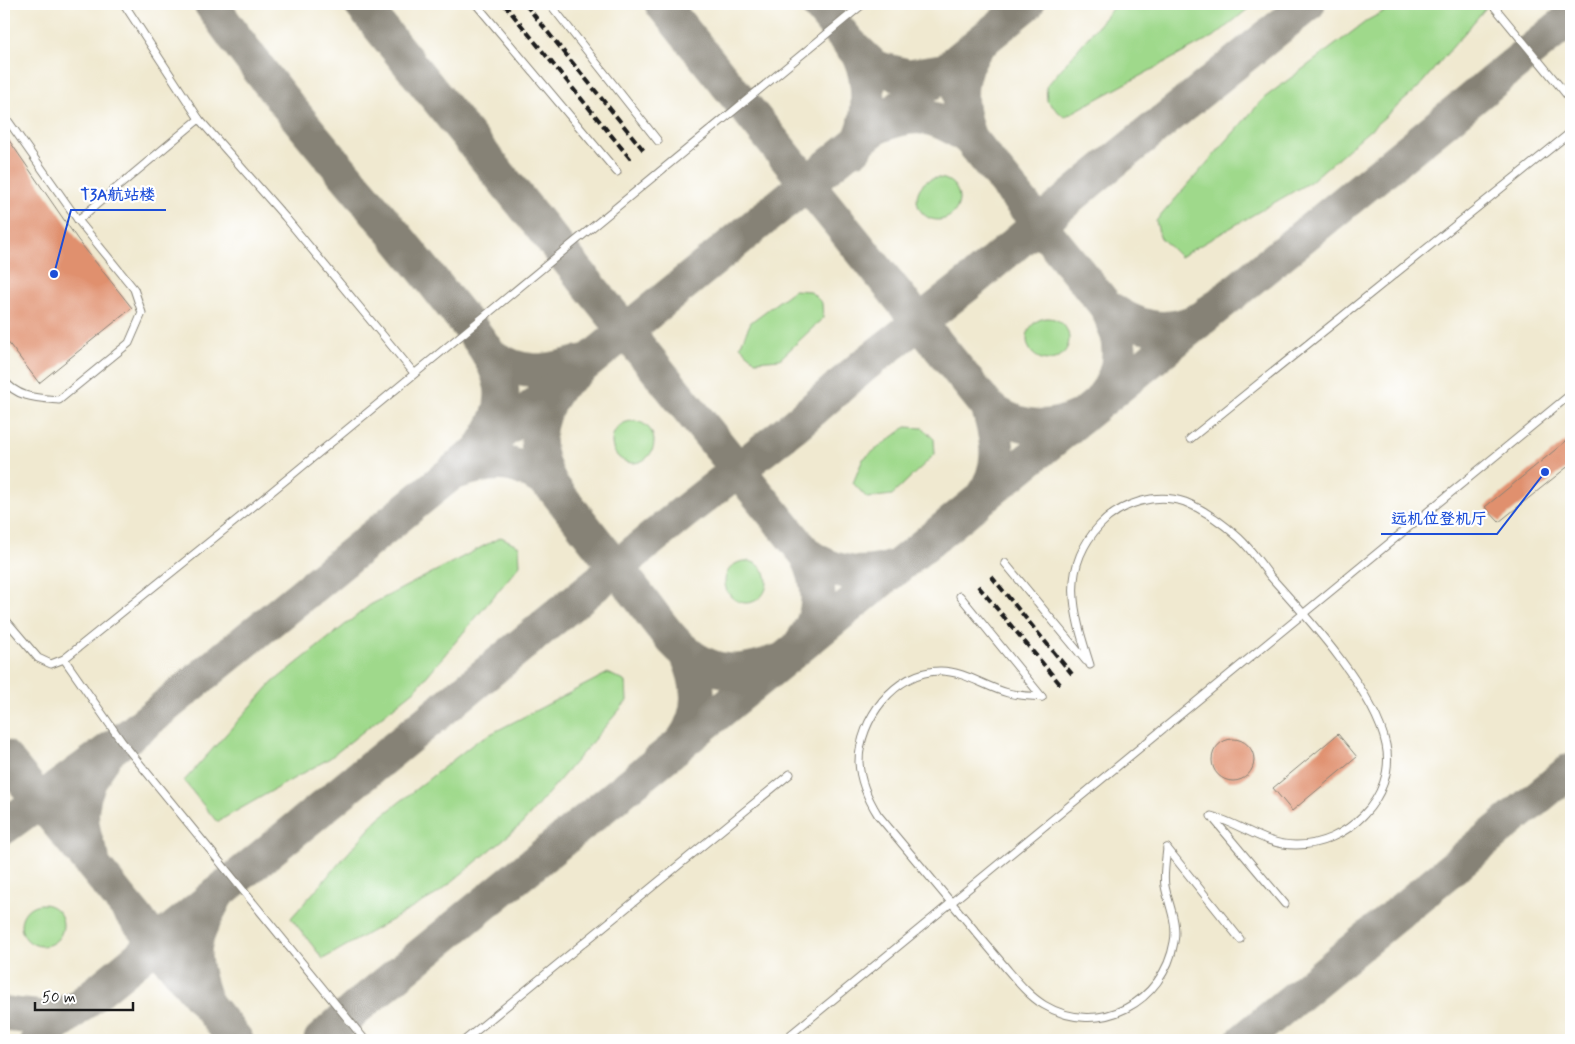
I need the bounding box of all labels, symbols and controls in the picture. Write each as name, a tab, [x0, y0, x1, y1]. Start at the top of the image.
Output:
callout: T3A航站楼	[71, 179, 166, 210]
text: T3A航站楼	[81, 185, 155, 206]
callout: 远机位登机厅	[1381, 503, 1497, 534]
text: 远机位登机厅	[1391, 509, 1487, 530]
scale bar	[35, 979, 132, 1011]
text: 50 m	[42, 988, 76, 1008]

